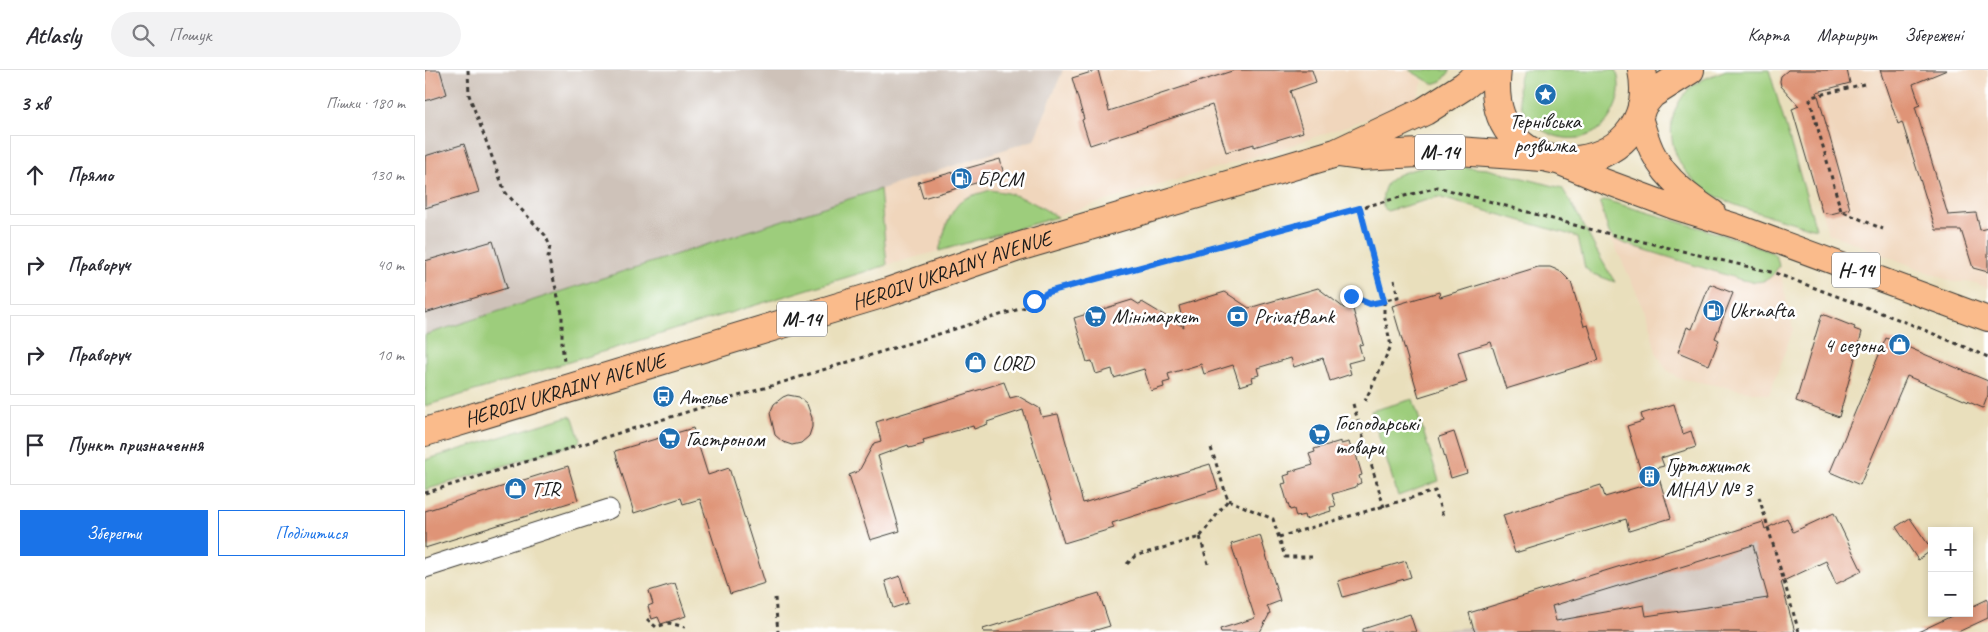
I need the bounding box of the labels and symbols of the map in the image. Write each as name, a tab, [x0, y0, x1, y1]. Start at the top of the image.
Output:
place icon: Тернівська розвилка	[1533, 82, 1557, 106]
place label: Тернівська розвилка	[1509, 108, 1583, 158]
road number: М-14	[1415, 134, 1465, 170]
place label: БРСМ	[977, 166, 1025, 192]
fuel station icon: БРСМ	[949, 167, 973, 191]
street label: HEROIV UKRAINY AVENUE	[849, 224, 1057, 315]
road number: Н-14	[1832, 252, 1880, 288]
route end	[1340, 285, 1363, 308]
route start	[1023, 290, 1046, 313]
place label: Ukrnafta	[1729, 297, 1796, 323]
fuel station icon: Ukrnafta	[1701, 298, 1725, 322]
road number: М-14	[777, 302, 827, 336]
place label: Мінімаркет	[1112, 303, 1198, 329]
place label: PrivatBank	[1254, 303, 1335, 329]
supermarket icon: Мінімаркет	[1084, 304, 1108, 328]
bank icon: PrivatBank	[1226, 304, 1250, 328]
place label: 4 сезона	[1824, 332, 1886, 358]
shop icon: 4 сезона	[1888, 333, 1912, 357]
street label: HEROIV UKRAINY AVENUE	[461, 346, 671, 432]
place label: LORD	[992, 350, 1035, 376]
shop icon: LORD	[964, 351, 988, 375]
place label: Ательє	[679, 384, 729, 410]
bus stop icon: Ательє	[651, 385, 675, 409]
place label: Господарські товари	[1335, 410, 1422, 460]
supermarket icon: Господарські товари	[1307, 423, 1331, 447]
place label: Гастроном	[686, 426, 766, 452]
supermarket icon: Гастроном	[658, 427, 682, 451]
place label: Гуртожиток МНАУ № 3	[1666, 452, 1754, 502]
building icon: Гуртожиток МНАУ № 3	[1638, 465, 1662, 489]
place label: TIR	[531, 476, 562, 502]
shop icon: TIR	[503, 477, 527, 501]

